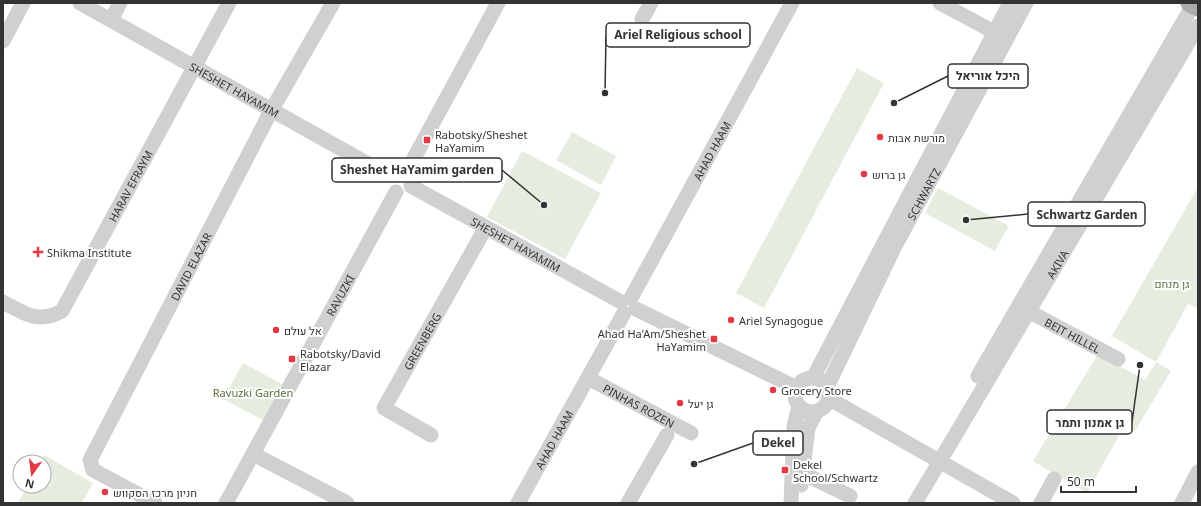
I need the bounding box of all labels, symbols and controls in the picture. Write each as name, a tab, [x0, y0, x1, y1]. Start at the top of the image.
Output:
callout: Ariel Religious school	[606, 23, 750, 47]
text: Ariel Religious school	[614, 26, 742, 43]
street label: SHESHET HAYAMIM	[187, 58, 282, 120]
callout: היכל אוריאל	[948, 64, 1028, 88]
text: היכל אוריאל	[956, 67, 1020, 84]
street label: AHAD HAAM	[689, 118, 734, 183]
place label: Rabotsky/Sheshet HaYamim	[435, 127, 528, 155]
place label: מורשת אבות	[888, 130, 945, 145]
marker: מורשת אבות	[875, 132, 885, 142]
marker: Rabotsky/Sheshet HaYamim	[422, 135, 432, 145]
street label: HARAV EFRAYM	[104, 147, 155, 224]
callout: Sheshet HaYamim garden	[332, 158, 502, 182]
text: Sheshet HaYamim garden	[340, 161, 494, 178]
street label: SCHWARTZ	[903, 165, 943, 222]
place label: גן ברוש	[872, 167, 905, 182]
marker: גן ברוש	[859, 169, 869, 179]
callout: Schwartz Garden	[1028, 202, 1145, 226]
text: Schwartz Garden	[1036, 206, 1138, 223]
street label: SHESHET HAYAMIM	[468, 213, 564, 275]
street label: DAVID ELAZAR	[167, 229, 214, 303]
place label: Shikma Institute	[47, 245, 131, 260]
marker: Shikma Institute	[32, 246, 44, 258]
street label: AKIVA	[1043, 246, 1072, 281]
street label: RAVUZKI	[322, 271, 357, 318]
park label: גן מנחם	[1155, 276, 1189, 291]
street label: GREENBERG	[400, 310, 444, 372]
place label: Ariel Synagogue	[739, 313, 823, 328]
street label: BEIT HILLEL	[1042, 314, 1104, 356]
marker: Ariel Synagogue	[726, 315, 736, 325]
place label: אל עולם	[284, 323, 322, 338]
marker: אל עולם	[271, 325, 281, 335]
place label: Ahad Ha'Am/Sheshet HaYamim	[598, 326, 706, 354]
marker: Ahad Ha'Am/Sheshet HaYamim	[709, 334, 719, 344]
place label: Rabotsky/David Elazar	[300, 346, 381, 374]
marker: Rabotsky/David Elazar	[287, 354, 297, 364]
street label: PINHAS ROZEN	[601, 380, 678, 431]
place label: Grocery Store	[781, 383, 852, 398]
park label: Ravuzki Garden	[213, 385, 293, 400]
marker: Grocery Store	[768, 385, 778, 395]
place label: גן יעל	[688, 396, 714, 411]
marker: גן יעל	[675, 398, 685, 408]
street label: AHAD HAAM	[531, 407, 576, 471]
callout: גן אמנון ותמר	[1047, 410, 1132, 434]
text: גן אמנון ותמר	[1055, 414, 1125, 431]
callout: Dekel	[753, 431, 803, 455]
text: Dekel	[761, 434, 795, 451]
north arrow	[12, 454, 52, 494]
place label: Dekel School/Schwartz	[793, 457, 878, 485]
marker: Dekel School/Schwartz	[780, 465, 790, 475]
scale bar	[1061, 468, 1136, 494]
text: 50 m	[1067, 473, 1095, 490]
text: N	[23, 476, 36, 493]
place label: חניון מרכז הסקווש	[113, 485, 197, 500]
marker: חניון מרכז הסקווש	[100, 487, 110, 497]

